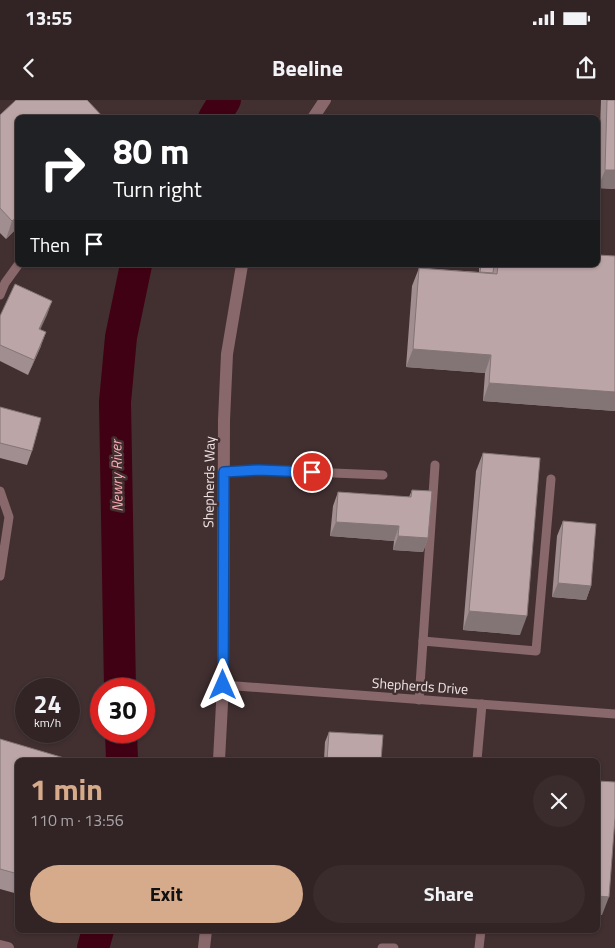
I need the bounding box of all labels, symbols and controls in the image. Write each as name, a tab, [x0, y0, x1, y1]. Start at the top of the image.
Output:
text: 13:55	[25, 3, 72, 32]
text: Beeline	[272, 51, 343, 85]
icon: back	[15, 54, 43, 82]
icon: share	[572, 54, 600, 82]
text: 80 m	[113, 124, 189, 178]
icon: right	[30, 135, 95, 200]
text: Turn right	[113, 172, 202, 206]
text: Then	[30, 230, 70, 259]
icon: arrive	[80, 230, 108, 258]
street label: Shepherds Way	[197, 436, 220, 528]
water label: Newry River	[104, 438, 129, 512]
pin	[291, 451, 333, 493]
icon: arrive	[298, 458, 326, 486]
position arrow	[196, 658, 248, 710]
street label: Shepherds Drive	[371, 672, 469, 699]
speed limit sign: 30	[90, 678, 155, 743]
text: 24	[33, 685, 62, 723]
text: km/h	[34, 713, 61, 732]
text: 1 min	[30, 766, 103, 812]
button: close	[533, 775, 585, 827]
text: 110 m · 13:56	[30, 808, 124, 832]
button: Exit	[30, 865, 303, 923]
button: Share	[313, 865, 585, 923]

